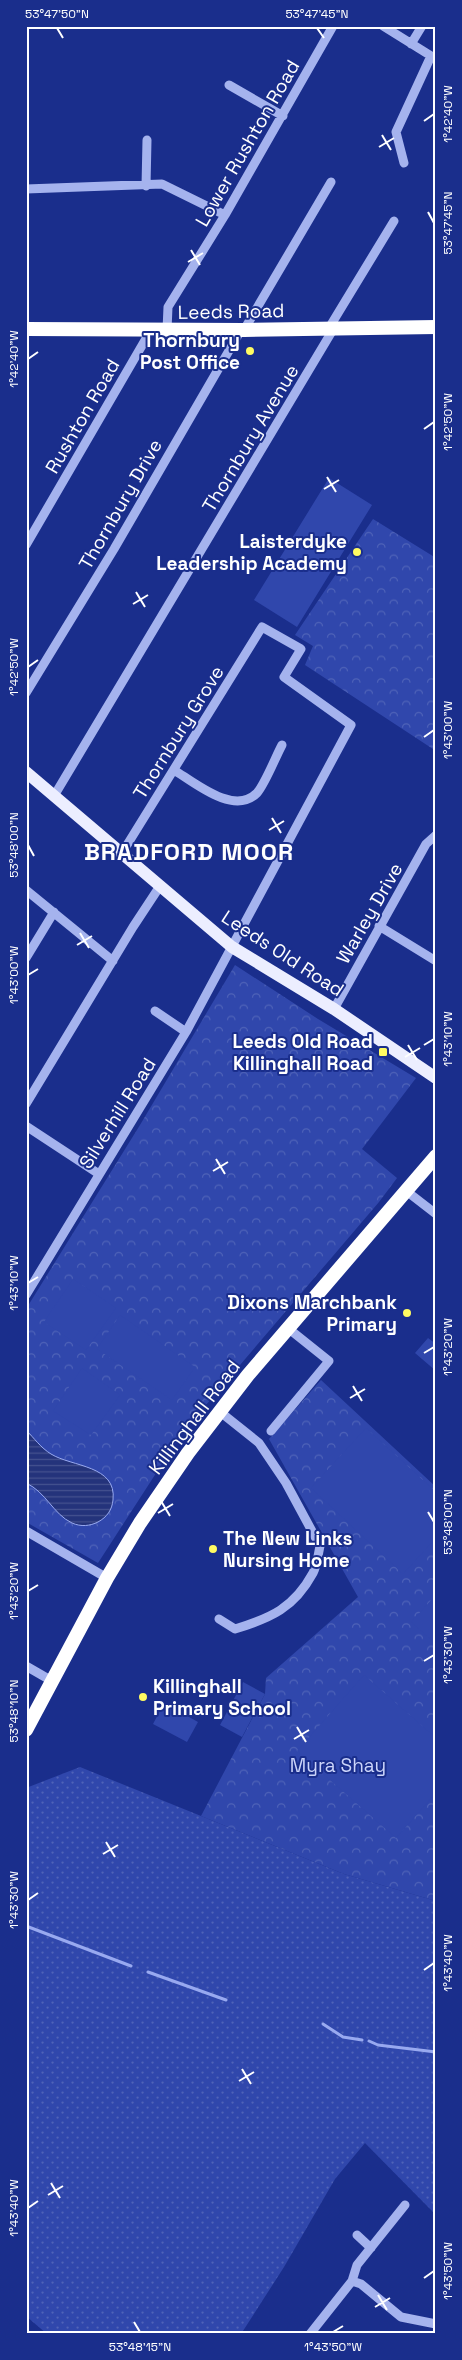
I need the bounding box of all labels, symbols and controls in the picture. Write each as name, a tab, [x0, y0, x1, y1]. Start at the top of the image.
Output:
text: 53°47'50"N	[25, 6, 89, 22]
text: 53°47'45"N	[285, 6, 349, 22]
street label: Lower Rushton Road	[189, 55, 305, 231]
text: 1°42'40"W	[440, 85, 456, 143]
text: 53°47'45"N	[440, 191, 456, 255]
street label: Leeds Road	[178, 298, 285, 325]
place label: Thornbury Post Office	[140, 328, 240, 375]
text: 1°42'40"W	[6, 330, 22, 388]
marker: Thornbury Post Office	[244, 345, 256, 357]
street label: Rushton Road	[40, 354, 125, 478]
street label: Thornbury Avenue	[197, 360, 304, 517]
text: 1°42'50"W	[440, 393, 456, 451]
street label: Thornbury Drive	[73, 435, 168, 574]
place label: Laisterdyke Leadership Academy	[156, 529, 347, 576]
marker: Laisterdyke Leadership Academy	[351, 546, 363, 558]
text: 1°42'50"W	[6, 638, 22, 696]
street label: Thornbury Grove	[127, 661, 229, 804]
text: 1°43'00"W	[440, 700, 456, 759]
text: 53°48'00"N	[6, 812, 22, 878]
district label: BRADFORD MOOR	[84, 836, 294, 867]
street label: Warley Drive	[330, 858, 408, 968]
street label: Leeds Old Road	[217, 905, 349, 1002]
text: 1°43'00"W	[6, 945, 22, 1004]
text: 1°43'10"W	[440, 1011, 456, 1067]
place label: Leeds Old Road Killinghall Road	[232, 1029, 373, 1076]
marker: Leeds Old Road Killinghall Road	[377, 1046, 389, 1058]
street label: Silverhill Road	[73, 1053, 162, 1173]
text: 1°43'10"W	[6, 1255, 22, 1311]
place label: Dixons Marchbank Primary	[227, 1290, 397, 1337]
marker: Dixons Marchbank Primary	[401, 1307, 413, 1319]
text: 1°43'20"W	[440, 1318, 456, 1376]
street label: Killinghall Road	[143, 1355, 246, 1480]
text: 53°48'00"N	[440, 1489, 456, 1555]
place label: The New Links Nursing Home	[223, 1526, 353, 1573]
marker: The New Links Nursing Home	[207, 1543, 219, 1555]
text: 1°43'20"W	[6, 1562, 22, 1620]
text: 1°43'30"W	[440, 1626, 456, 1684]
place label: Killinghall Primary School	[153, 1674, 291, 1721]
text: 53°48'10"N	[6, 1680, 22, 1742]
marker: Killinghall Primary School	[137, 1691, 149, 1703]
park label: Myra Shay	[290, 1753, 386, 1778]
text: 1°43'30"W	[6, 1871, 22, 1929]
text: 1°43'40"W	[440, 1934, 456, 1992]
text: 1°43'40"W	[6, 2179, 22, 2237]
text: 1°43'50"W	[440, 2242, 456, 2300]
text: 53°48'15"N	[109, 2339, 171, 2355]
text: 1°43'50"W	[304, 2339, 362, 2355]

